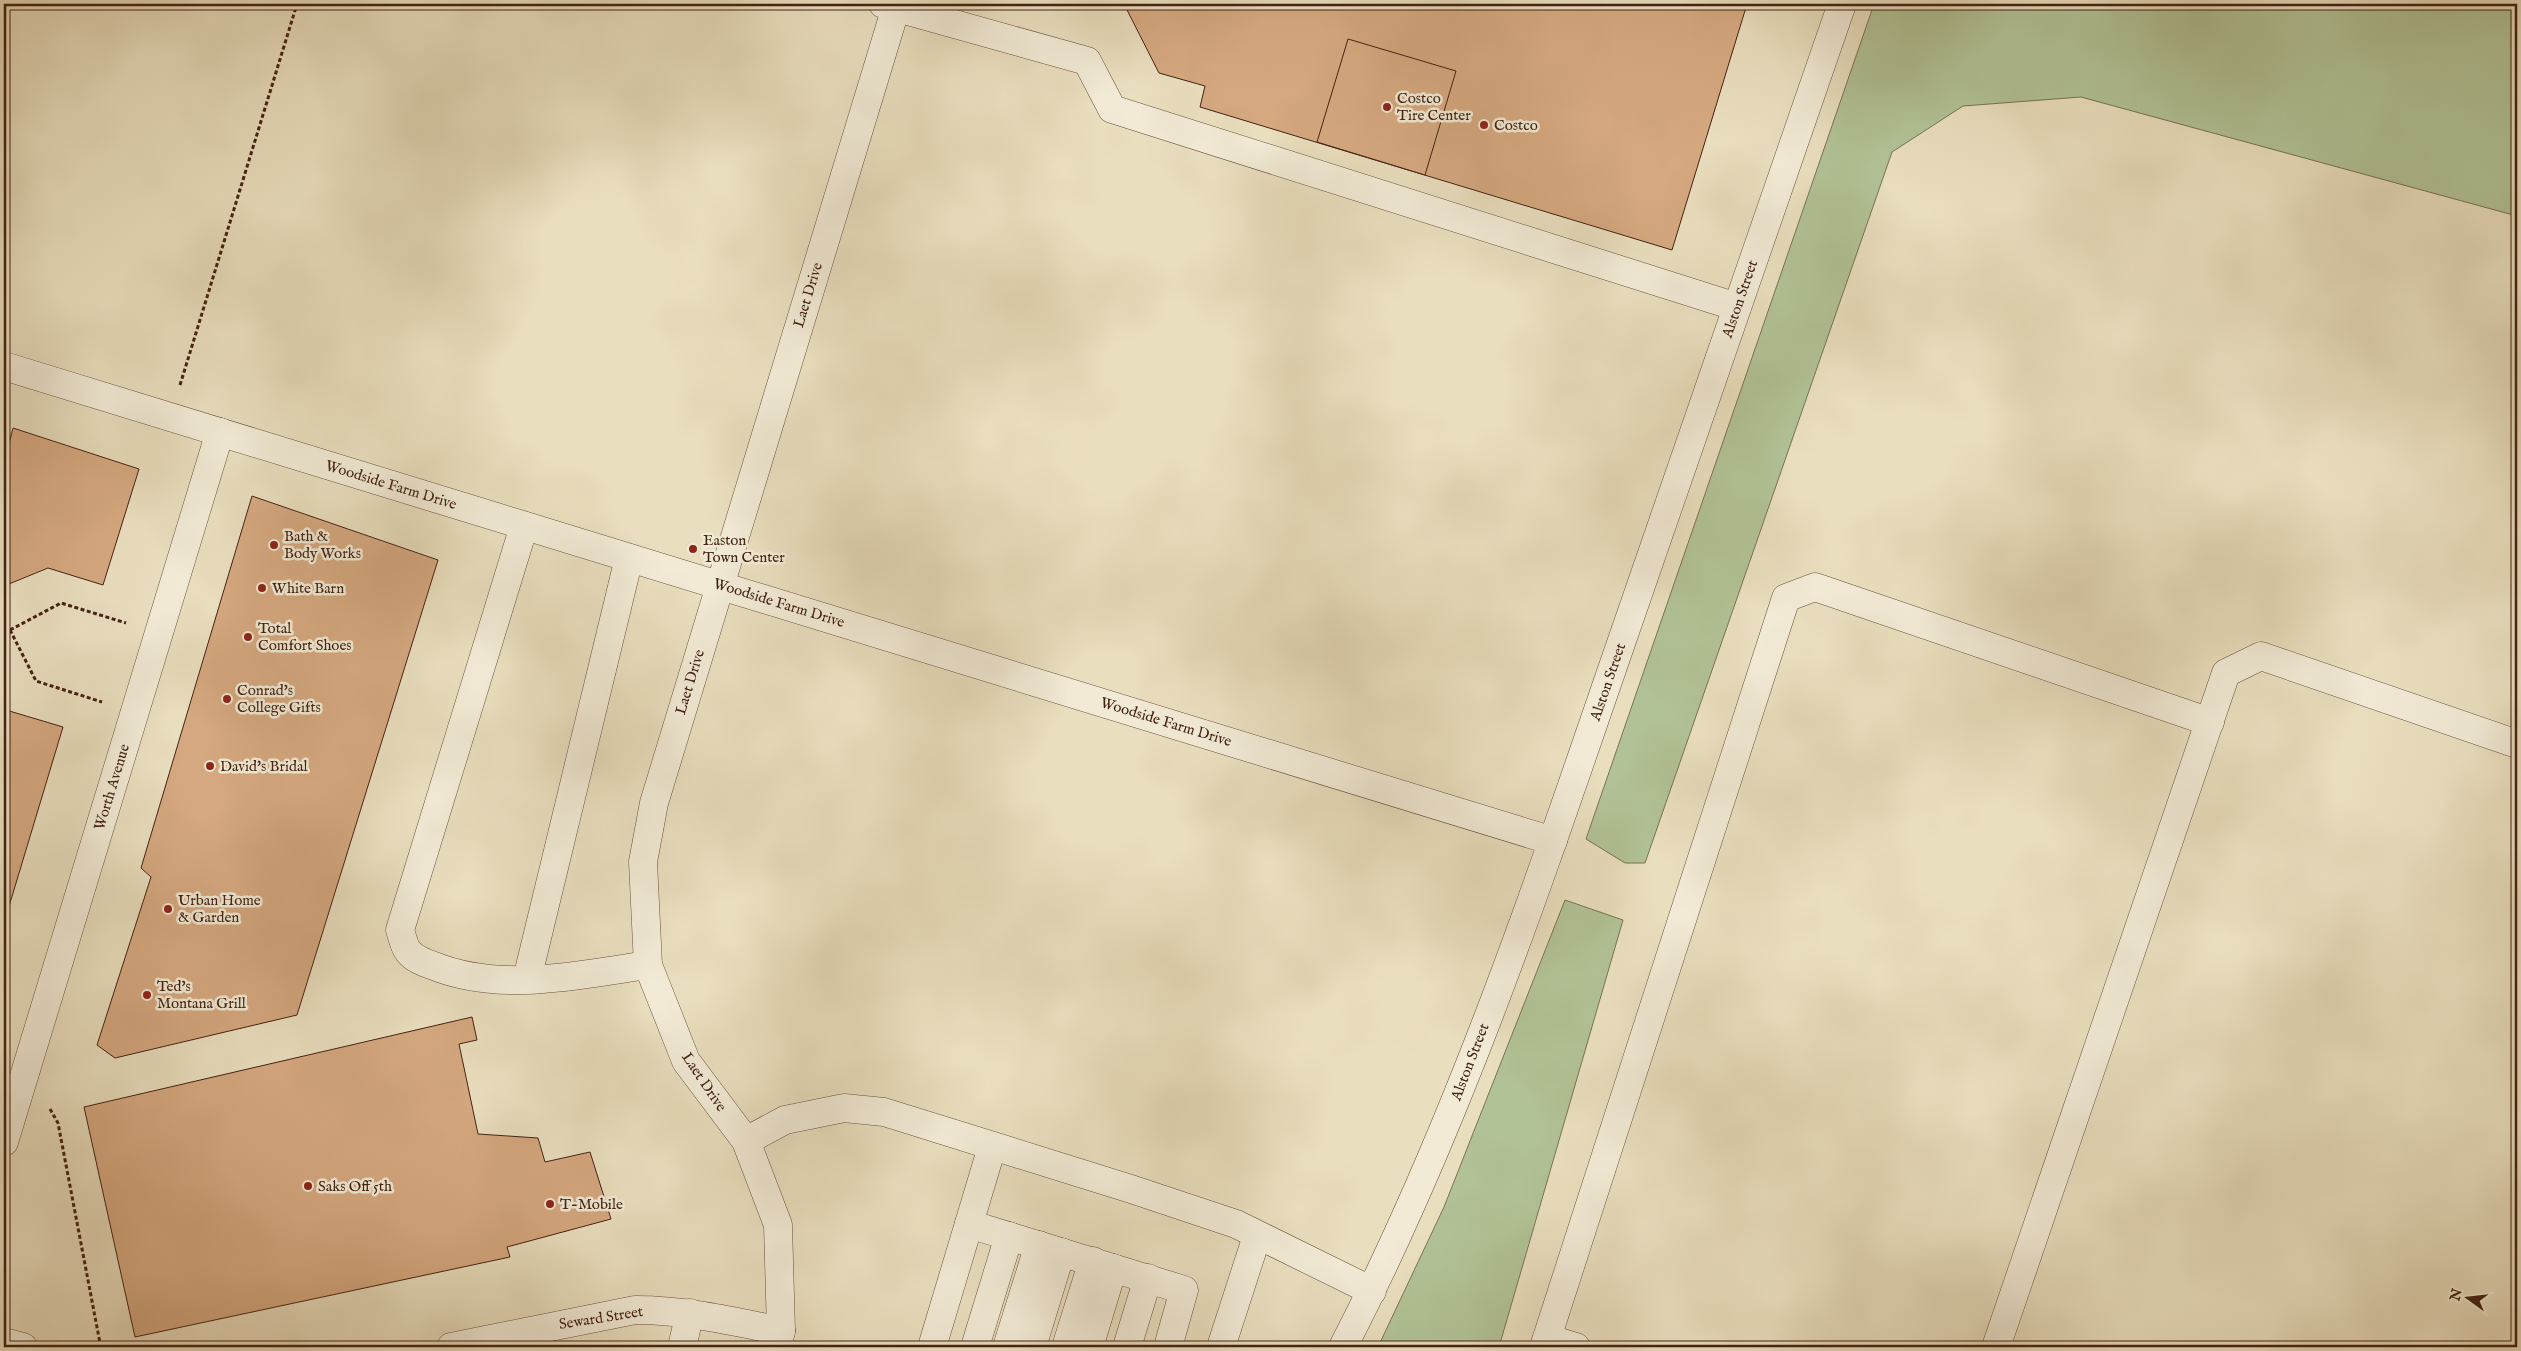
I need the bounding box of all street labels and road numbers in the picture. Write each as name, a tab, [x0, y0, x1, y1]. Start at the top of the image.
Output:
street label: Alston Street	[1717, 258, 1762, 341]
street label: Laet Drive	[789, 260, 827, 330]
street label: Woodside Farm Drive	[323, 456, 459, 514]
street label: Woodside Farm Drive	[711, 574, 847, 632]
street label: Alston Street	[1585, 641, 1630, 724]
street label: Laet Drive	[671, 647, 709, 717]
street label: Woodside Farm Drive	[1098, 693, 1234, 751]
street label: Worth Avenue	[90, 741, 134, 832]
street label: Alston Street	[1446, 1021, 1493, 1104]
street label: Laet Drive	[677, 1049, 731, 1115]
street label: Seward Street	[558, 1302, 644, 1334]

